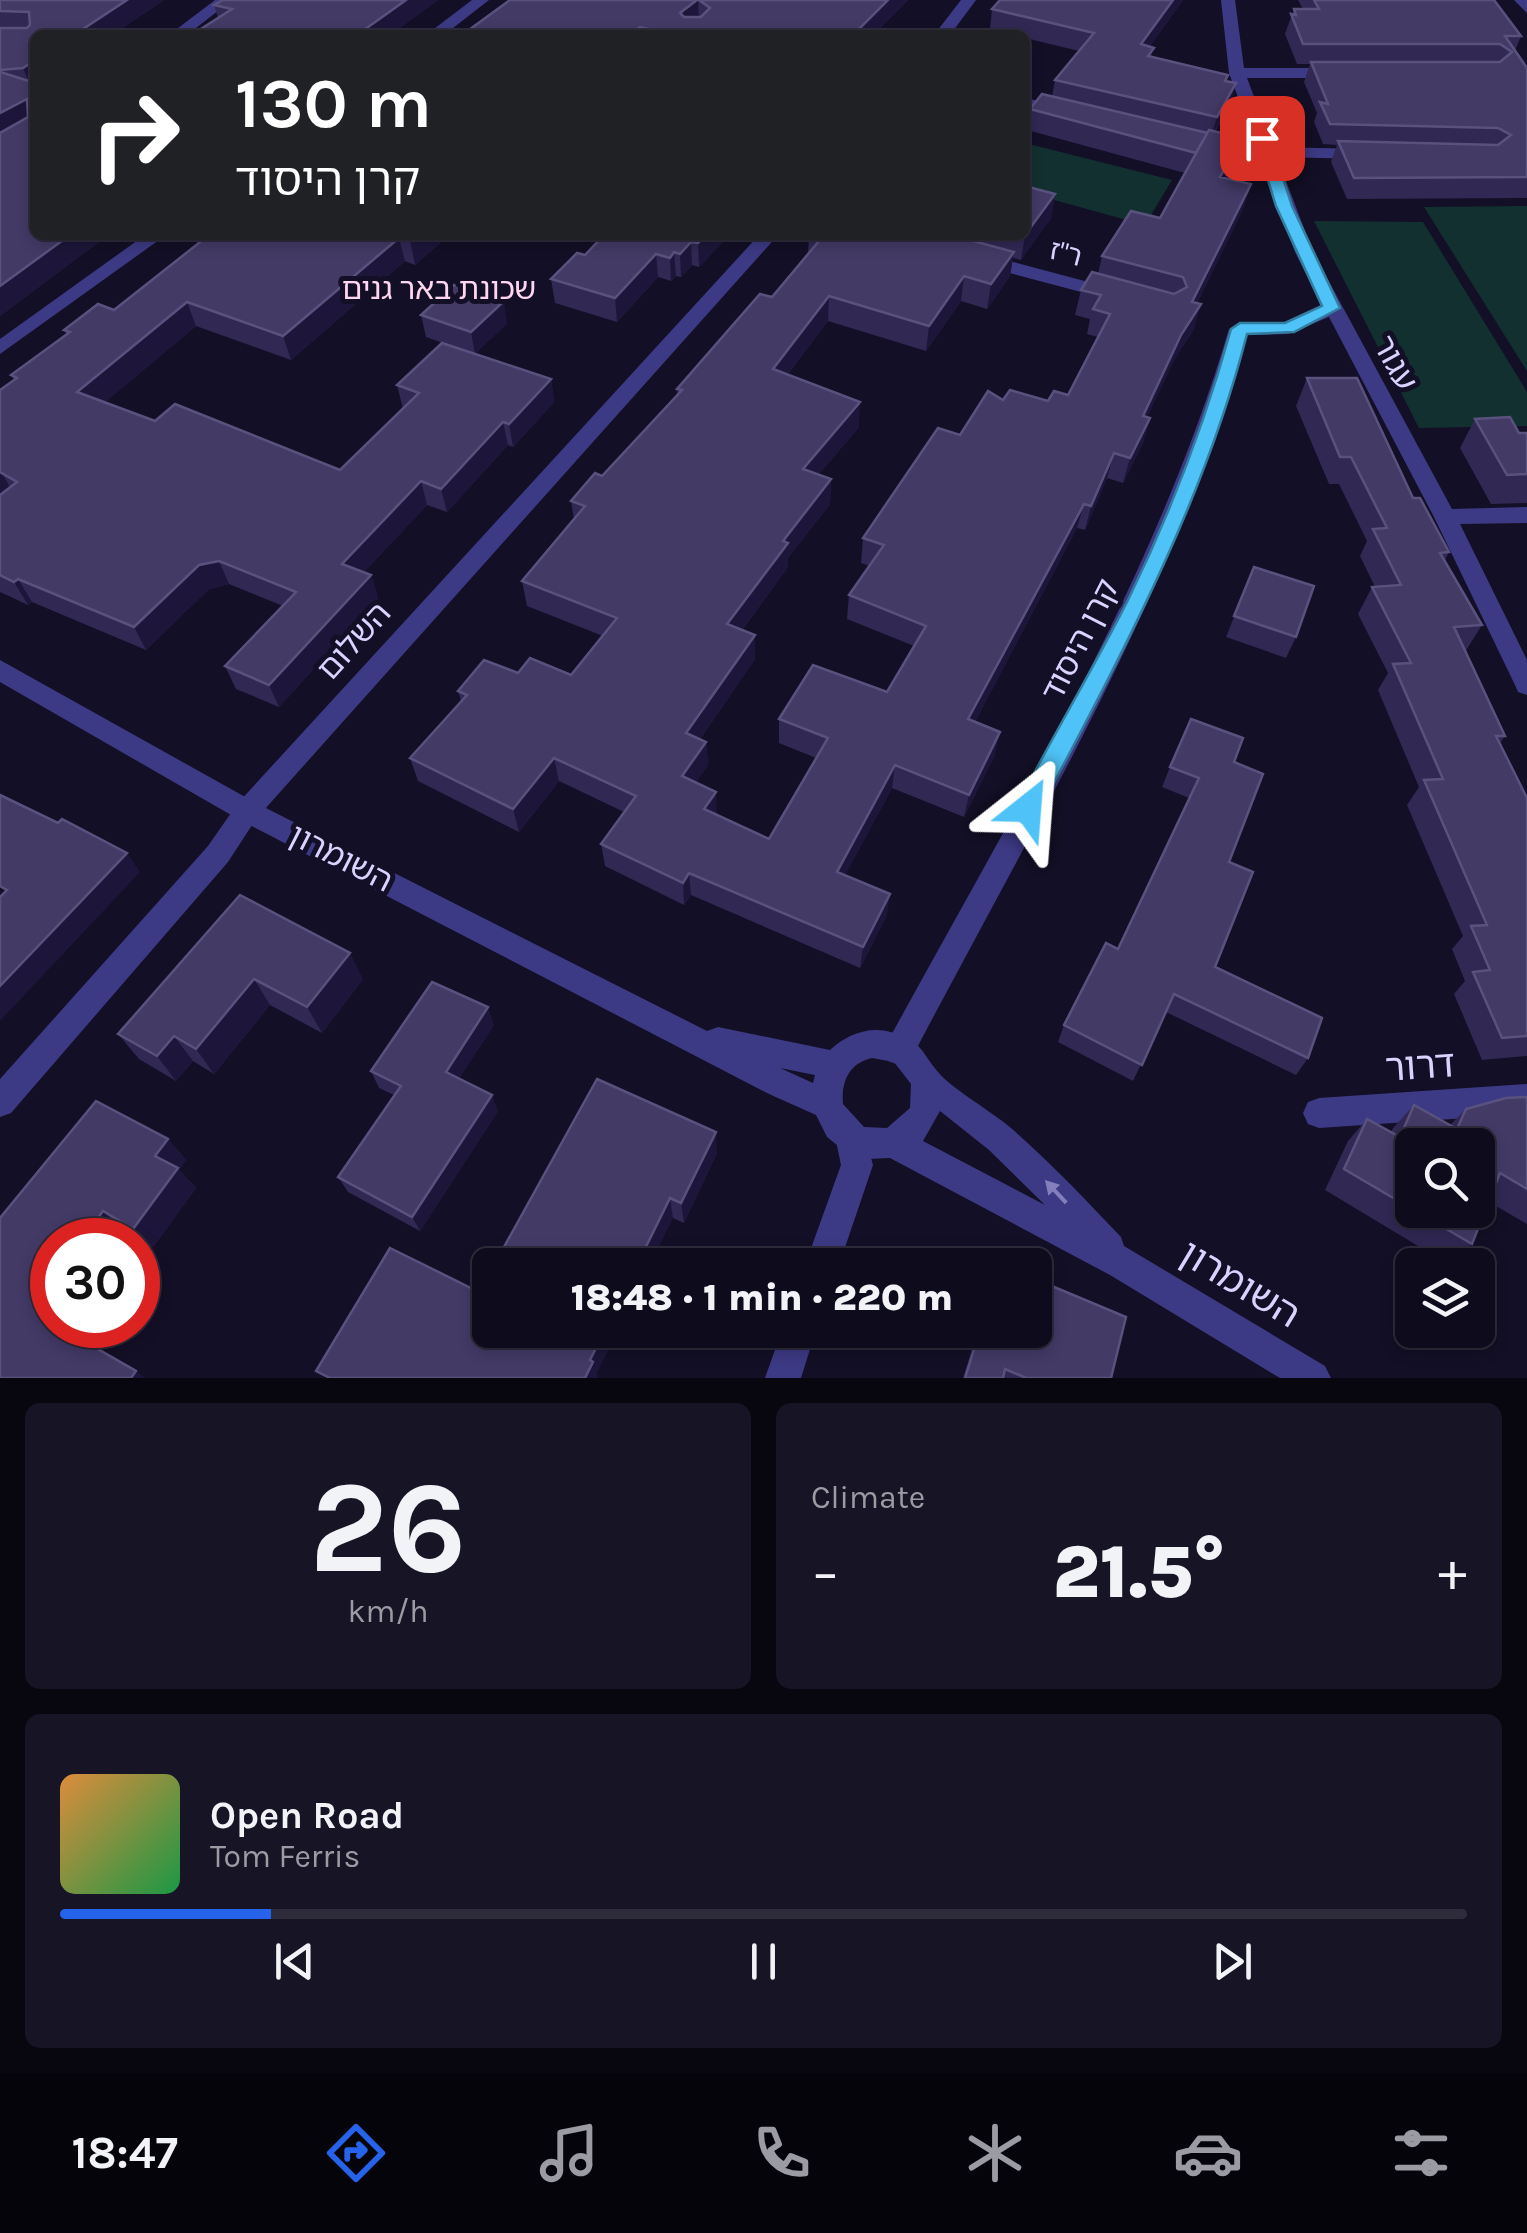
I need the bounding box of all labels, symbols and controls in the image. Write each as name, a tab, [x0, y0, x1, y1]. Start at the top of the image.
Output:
text: 130 m	[235, 63, 432, 145]
icon: right	[70, 70, 200, 200]
pin	[1220, 96, 1305, 181]
icon: arrive	[1235, 111, 1290, 166]
text: קרן היסוד	[235, 154, 420, 206]
street label: ר"ז	[1046, 233, 1086, 273]
district label: שכונת באר גנים	[342, 271, 536, 307]
street label: עגור	[1365, 329, 1425, 397]
street label: קרן היסוד	[1034, 573, 1126, 707]
street label: השלום	[310, 595, 398, 687]
position arrow	[976, 756, 1080, 860]
street label: השומרון	[283, 816, 399, 900]
street label: דרור	[1384, 1041, 1456, 1091]
map controls	[1395, 1128, 1495, 1348]
button: search	[1395, 1128, 1495, 1228]
one-way arrow	[1045, 1180, 1068, 1204]
speed limit sign: 30	[30, 1218, 160, 1348]
street label: השומרון	[1172, 1231, 1308, 1337]
button: layers	[1395, 1248, 1495, 1348]
text: 18:48 · 1 min · 220 m	[571, 1275, 953, 1320]
text: 26	[309, 1452, 467, 1604]
text: Climate	[811, 1479, 925, 1516]
text: 21.5°	[1052, 1528, 1226, 1616]
text: −	[811, 1540, 840, 1604]
text: +	[1438, 1540, 1467, 1604]
text: km/h	[347, 1593, 429, 1630]
text: Open Road	[210, 1793, 404, 1838]
text: Tom Ferris	[210, 1838, 360, 1875]
icon: previous	[267, 1934, 322, 1989]
icon: pause	[736, 1934, 791, 1989]
icon: next	[1205, 1934, 1260, 1989]
icon: directions	[321, 2118, 391, 2188]
icon: music	[534, 2118, 604, 2188]
icon: phone	[747, 2118, 817, 2188]
icon: climate	[960, 2118, 1030, 2188]
icon: car	[1173, 2118, 1243, 2188]
icon: filters	[1386, 2118, 1456, 2188]
text: 18:47	[71, 2127, 178, 2179]

